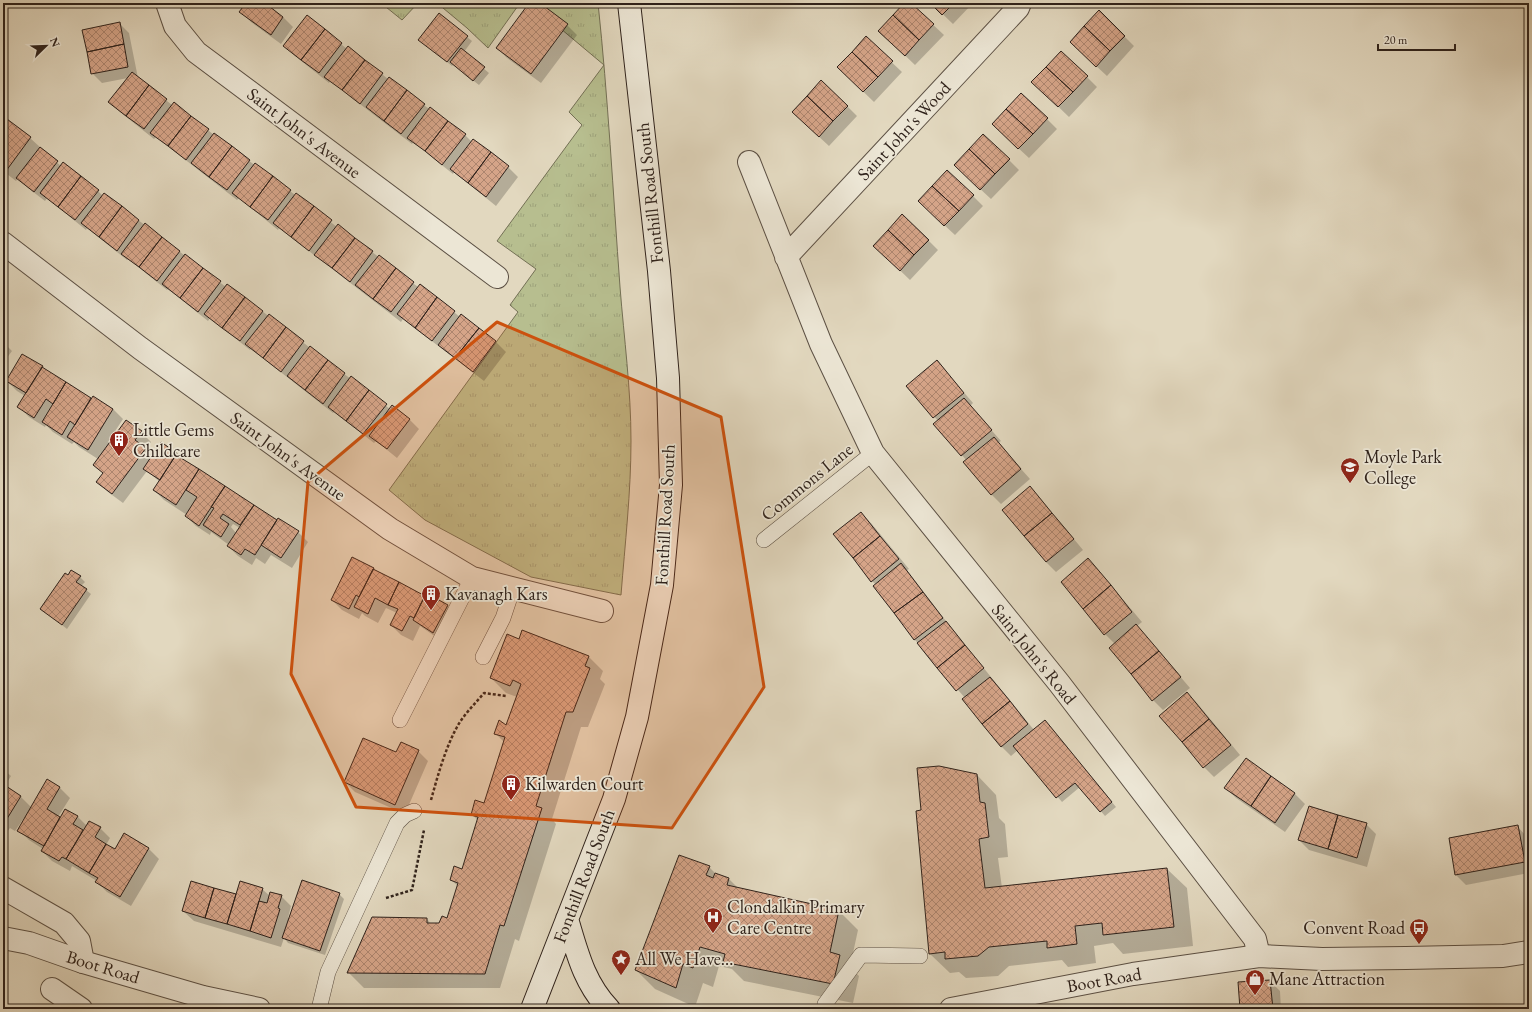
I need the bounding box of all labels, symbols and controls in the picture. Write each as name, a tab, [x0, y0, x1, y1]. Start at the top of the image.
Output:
north arrow	[26, 26, 66, 66]
scale bar	[1378, 26, 1455, 52]
text: 20 m	[1384, 32, 1408, 48]
text: N	[47, 35, 63, 49]
street label: Saint John's Wood	[852, 76, 956, 185]
street label: Saint John's Avenue	[243, 82, 366, 183]
street label: Fonthill Road South	[631, 121, 668, 265]
street label: Saint John's Avenue	[226, 406, 350, 505]
place label: Little Gems Childcare	[133, 418, 214, 462]
building icon: Little Gems Childcare	[108, 429, 130, 457]
street label: Commons Lane	[756, 438, 857, 526]
street label: Fonthill Road South	[649, 444, 680, 586]
place label: Moyle Park College	[1364, 445, 1442, 489]
school or university icon: Moyle Park College	[1339, 456, 1361, 484]
place label: Kavanagh Kars	[445, 582, 548, 605]
building icon: Kavanagh Kars	[420, 583, 442, 611]
street label: Saint John's Road	[987, 599, 1083, 709]
place label: Kilwarden Court	[525, 772, 644, 795]
building icon: Kilwarden Court	[500, 773, 522, 801]
street label: Fonthill Road South	[547, 806, 620, 946]
place label: Clondalkin Primary Care Centre	[727, 895, 865, 939]
hospital icon: Clondalkin Primary Care Centre	[702, 906, 724, 934]
place label: Convent Road	[1303, 916, 1406, 939]
bus stop icon: Convent Road	[1408, 917, 1430, 945]
street label: Boot Road	[64, 945, 143, 989]
place label: All We Have...	[634, 947, 733, 970]
place icon: All We Have...	[610, 948, 632, 976]
street label: Boot Road	[1065, 961, 1144, 997]
place label: Mane Attraction	[1269, 967, 1385, 990]
shop icon: Mane Attraction	[1244, 968, 1266, 996]

